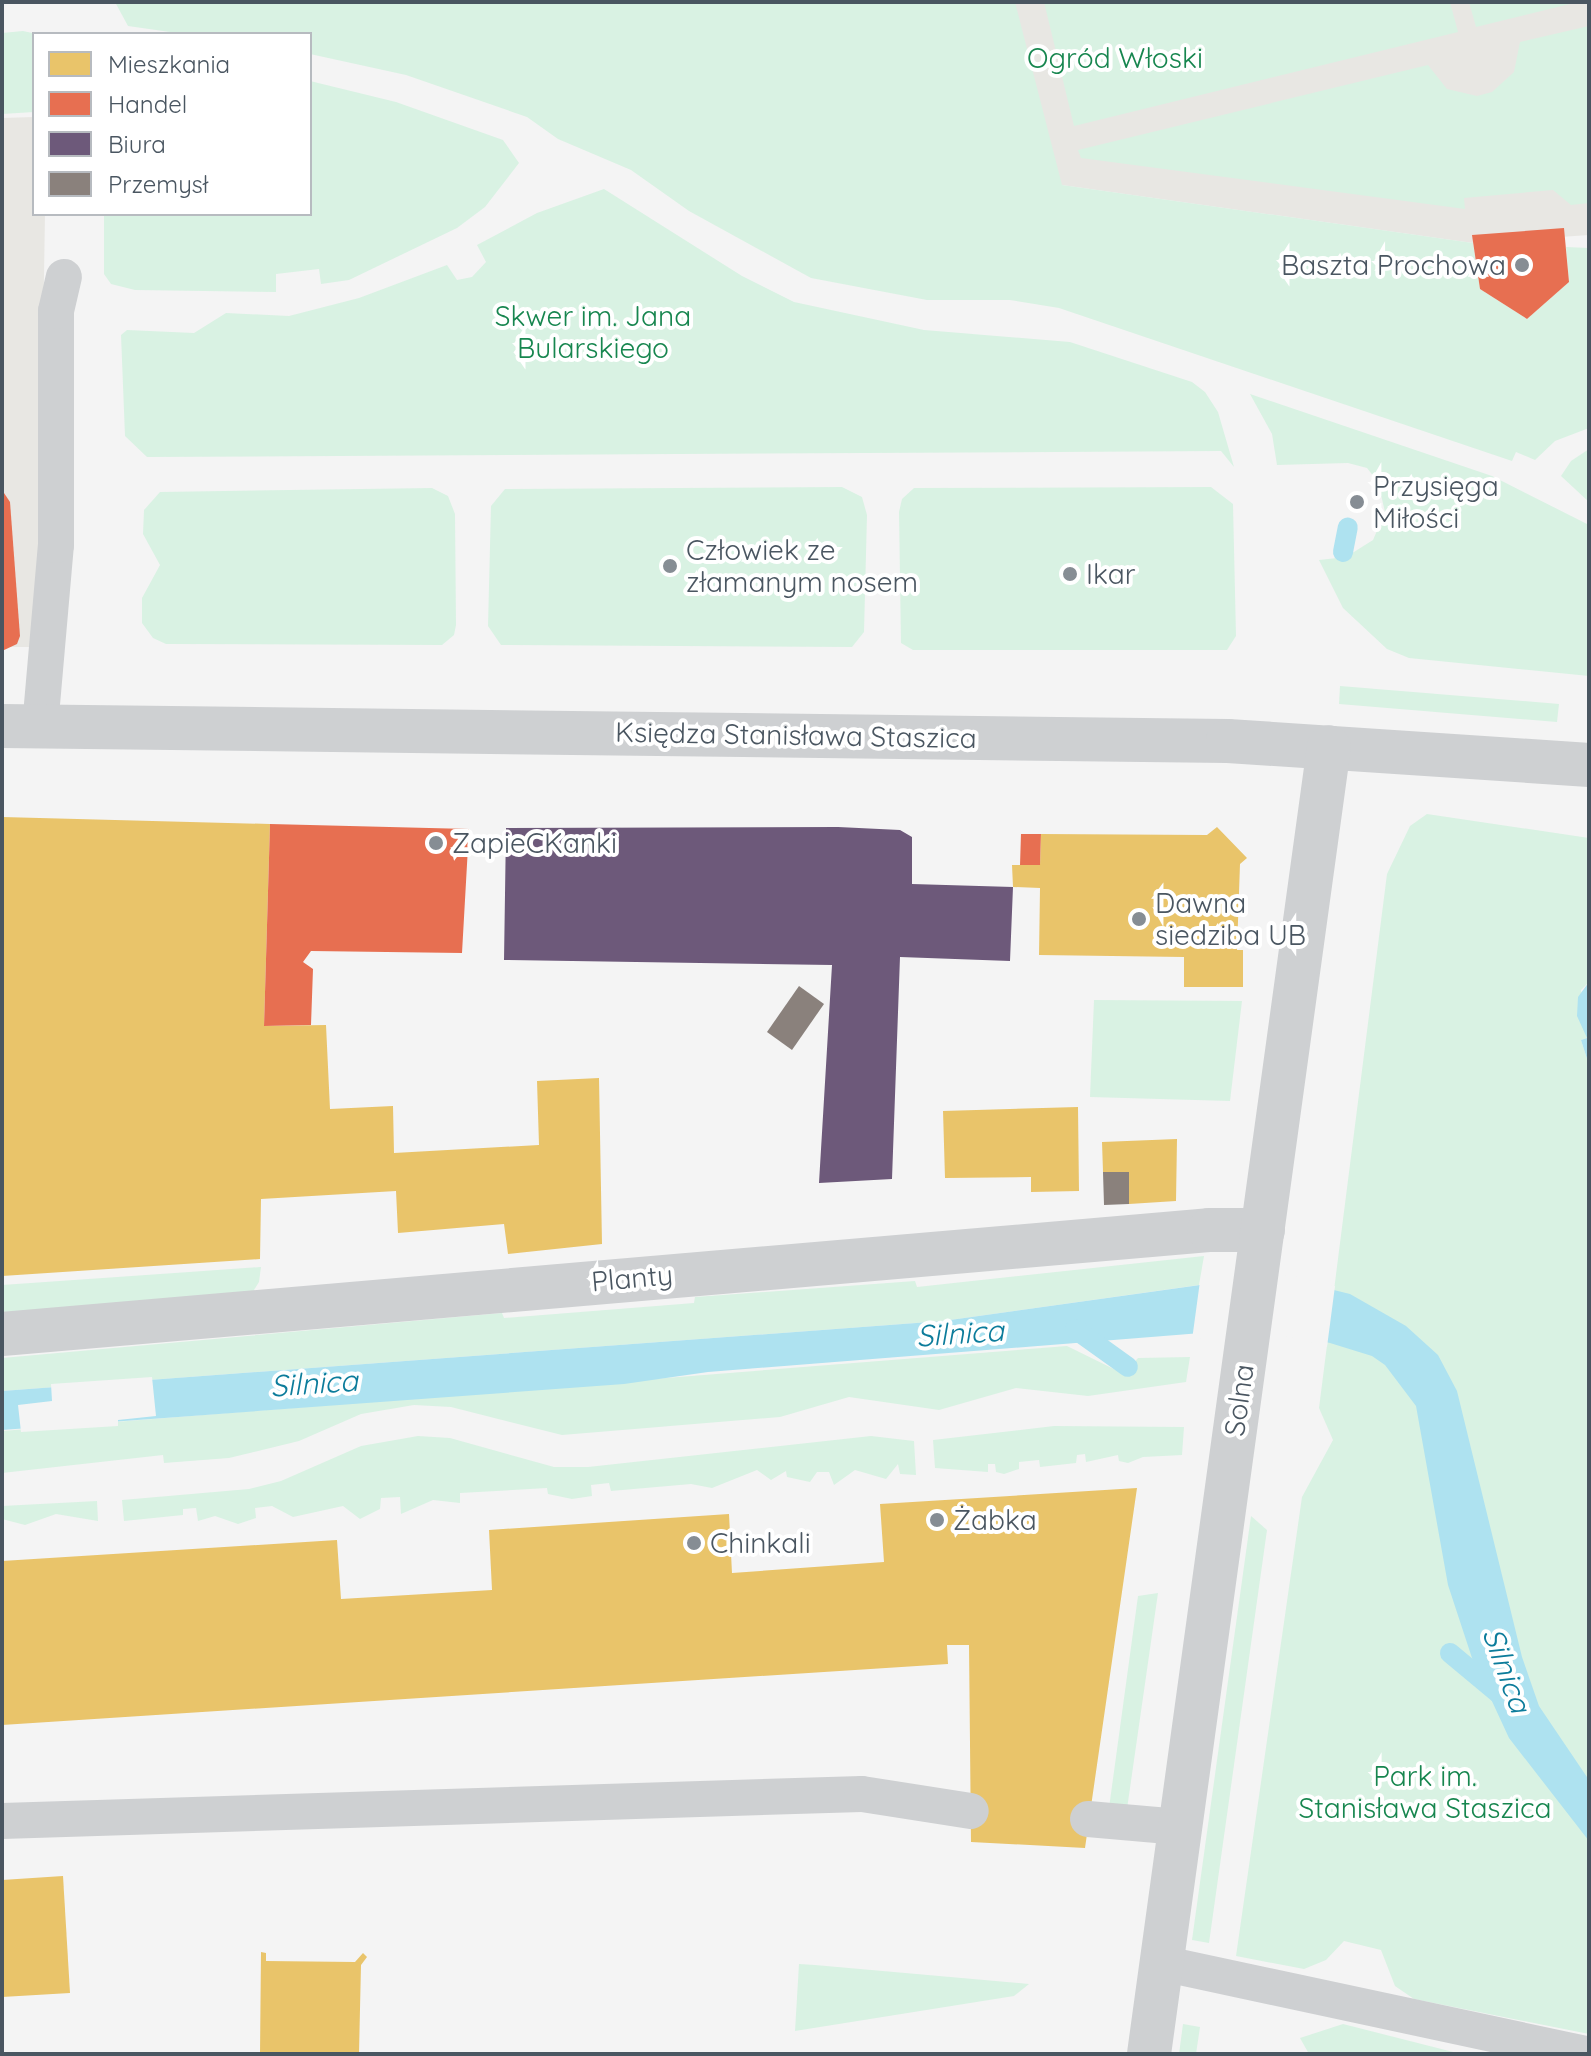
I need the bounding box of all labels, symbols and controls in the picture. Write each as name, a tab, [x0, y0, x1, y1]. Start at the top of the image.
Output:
legend	[32, 32, 312, 216]
park label: Ogród Włoski	[1027, 41, 1203, 75]
text: Mieszkania	[108, 49, 230, 79]
text: Handel	[108, 89, 187, 119]
text: Biura	[108, 129, 166, 159]
text: Przemysł	[108, 169, 208, 199]
place label: Baszta Prochowa	[1281, 248, 1506, 282]
marker: Baszta Prochowa	[1513, 256, 1531, 274]
park label: Skwer im. Jana Bularskiego	[495, 299, 691, 365]
place label: Przysięga Miłości	[1373, 469, 1499, 535]
marker: Przysięga Miłości	[1348, 493, 1366, 511]
place label: Człowiek ze złamanym nosem	[686, 533, 918, 599]
marker: Człowiek ze złamanym nosem	[661, 557, 679, 575]
place label: Ikar	[1086, 557, 1136, 591]
marker: Ikar	[1061, 565, 1079, 583]
street label: Księdza Stanisława Staszica	[615, 715, 977, 755]
place label: ZapieCKanki	[452, 826, 617, 860]
marker: ZapieCKanki	[427, 834, 445, 852]
place label: Dawna siedziba UB	[1155, 886, 1306, 952]
marker: Dawna siedziba UB	[1130, 910, 1148, 928]
street label: Planty	[590, 1258, 674, 1298]
water label: Silnica	[915, 1312, 1005, 1354]
water label: Silnica	[269, 1362, 359, 1404]
street label: Solna	[1217, 1362, 1261, 1438]
place label: Żabka	[953, 1503, 1037, 1537]
marker: Żabka	[928, 1511, 946, 1529]
place label: Chinkali	[710, 1526, 811, 1560]
marker: Chinkali	[685, 1534, 703, 1552]
water label: Silnica	[1475, 1623, 1539, 1717]
park label: Park im. Stanisława Staszica	[1299, 1759, 1551, 1825]

